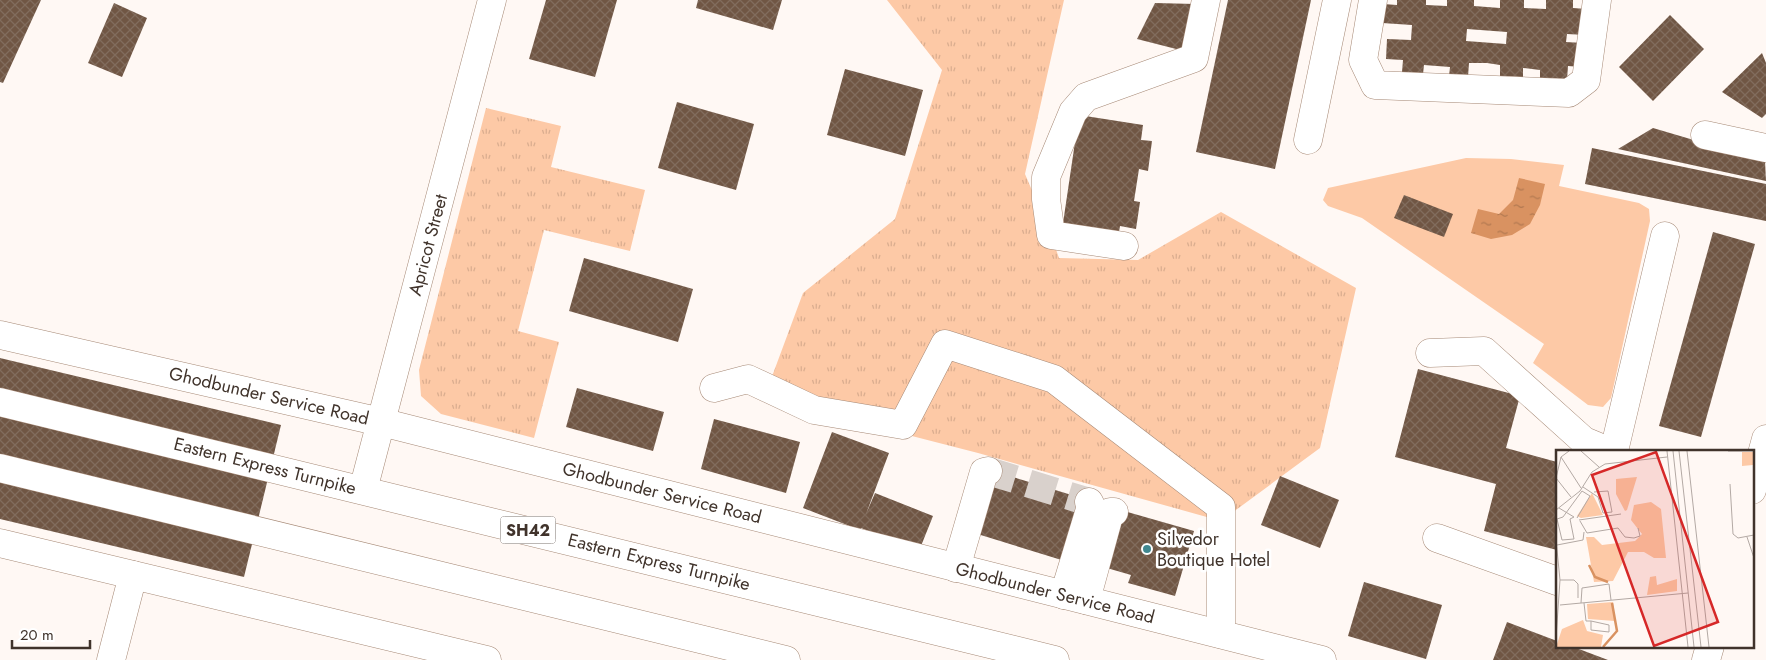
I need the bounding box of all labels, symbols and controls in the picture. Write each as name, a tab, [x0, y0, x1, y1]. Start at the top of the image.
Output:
street label: Apricot Street	[402, 191, 454, 299]
street label: Ghodbunder Service Road	[167, 360, 371, 432]
street label: Eastern Express Turnpike	[171, 431, 359, 501]
inset map	[1556, 450, 1754, 648]
street label: Ghodbunder Service Road	[560, 456, 764, 530]
road number: SH42	[500, 516, 556, 544]
place label: Silvedor Boutique Hotel	[1157, 526, 1270, 573]
street label: Eastern Express Turnpike	[565, 527, 753, 597]
marker: Silvedor Boutique Hotel	[1141, 543, 1153, 555]
street label: Ghodbunder Service Road	[953, 556, 1157, 630]
scale bar	[12, 618, 90, 650]
text: 20 m	[20, 624, 54, 646]

